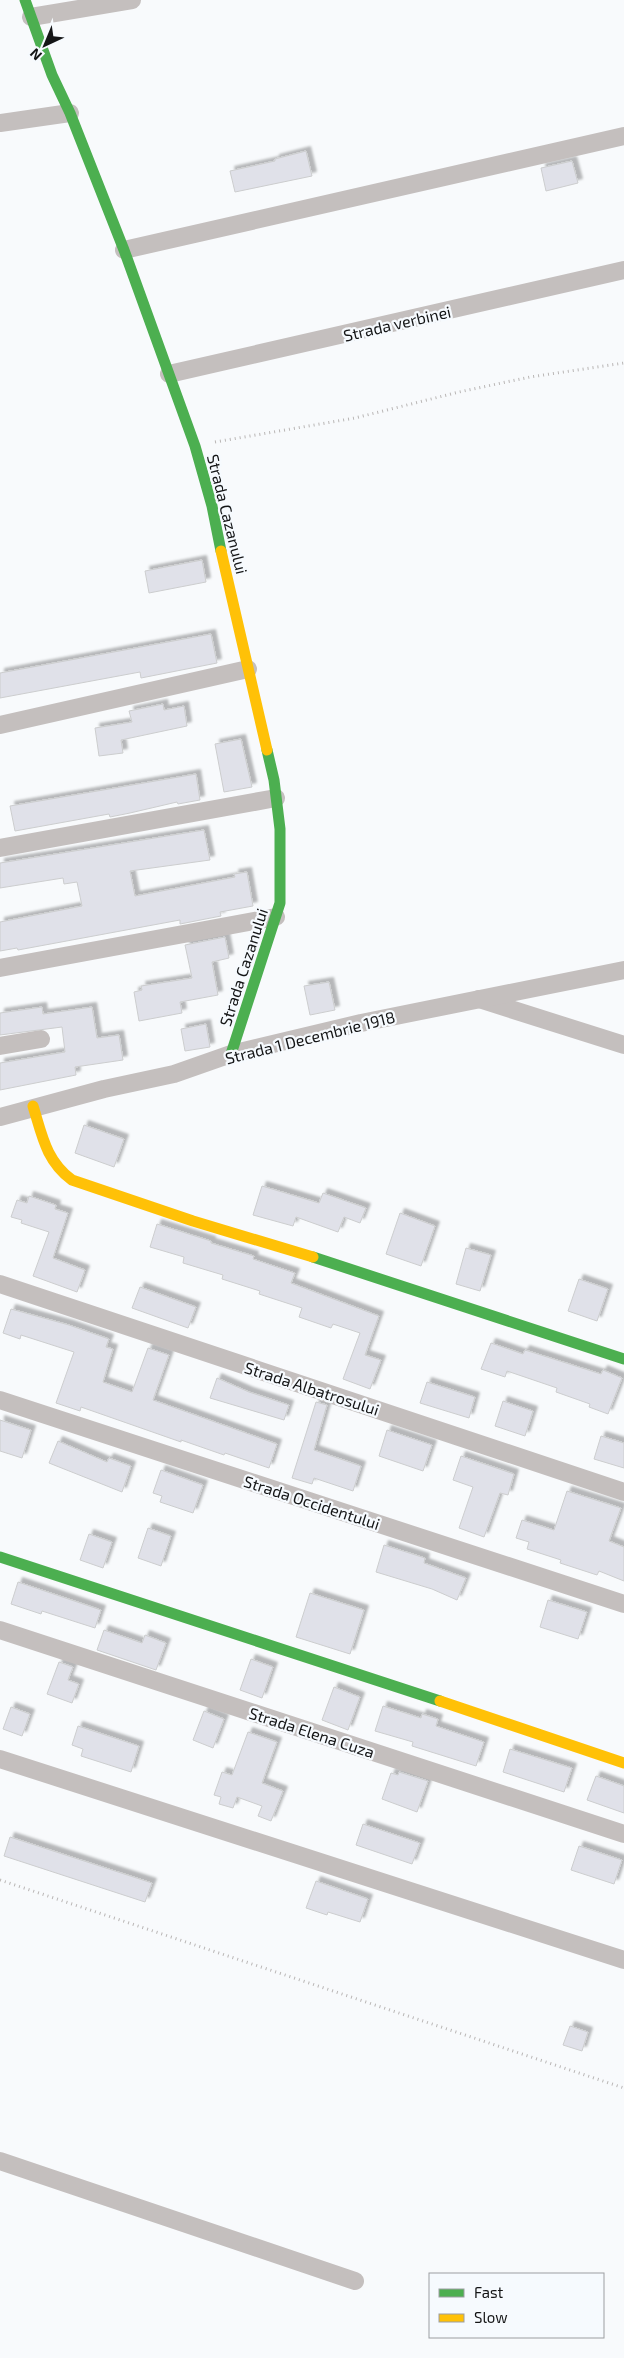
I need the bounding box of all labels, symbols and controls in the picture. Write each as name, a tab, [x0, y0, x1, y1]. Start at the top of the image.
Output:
north arrow	[20, 20, 70, 70]
text: N	[26, 45, 45, 64]
street label: Strada verbinei	[341, 301, 453, 345]
street label: Strada Cazanului	[204, 452, 252, 576]
street label: Strada Cazanului	[215, 906, 271, 1028]
street label: Strada 1 Decembrie 1918	[223, 1007, 397, 1067]
street label: Strada Albatrosului	[242, 1357, 382, 1419]
street label: Strada Occidentului	[242, 1471, 382, 1533]
street label: Strada Elena Cuza	[247, 1703, 377, 1761]
legend	[429, 2273, 604, 2338]
text: Fast	[474, 2283, 504, 2301]
text: Slow	[474, 2308, 508, 2326]

